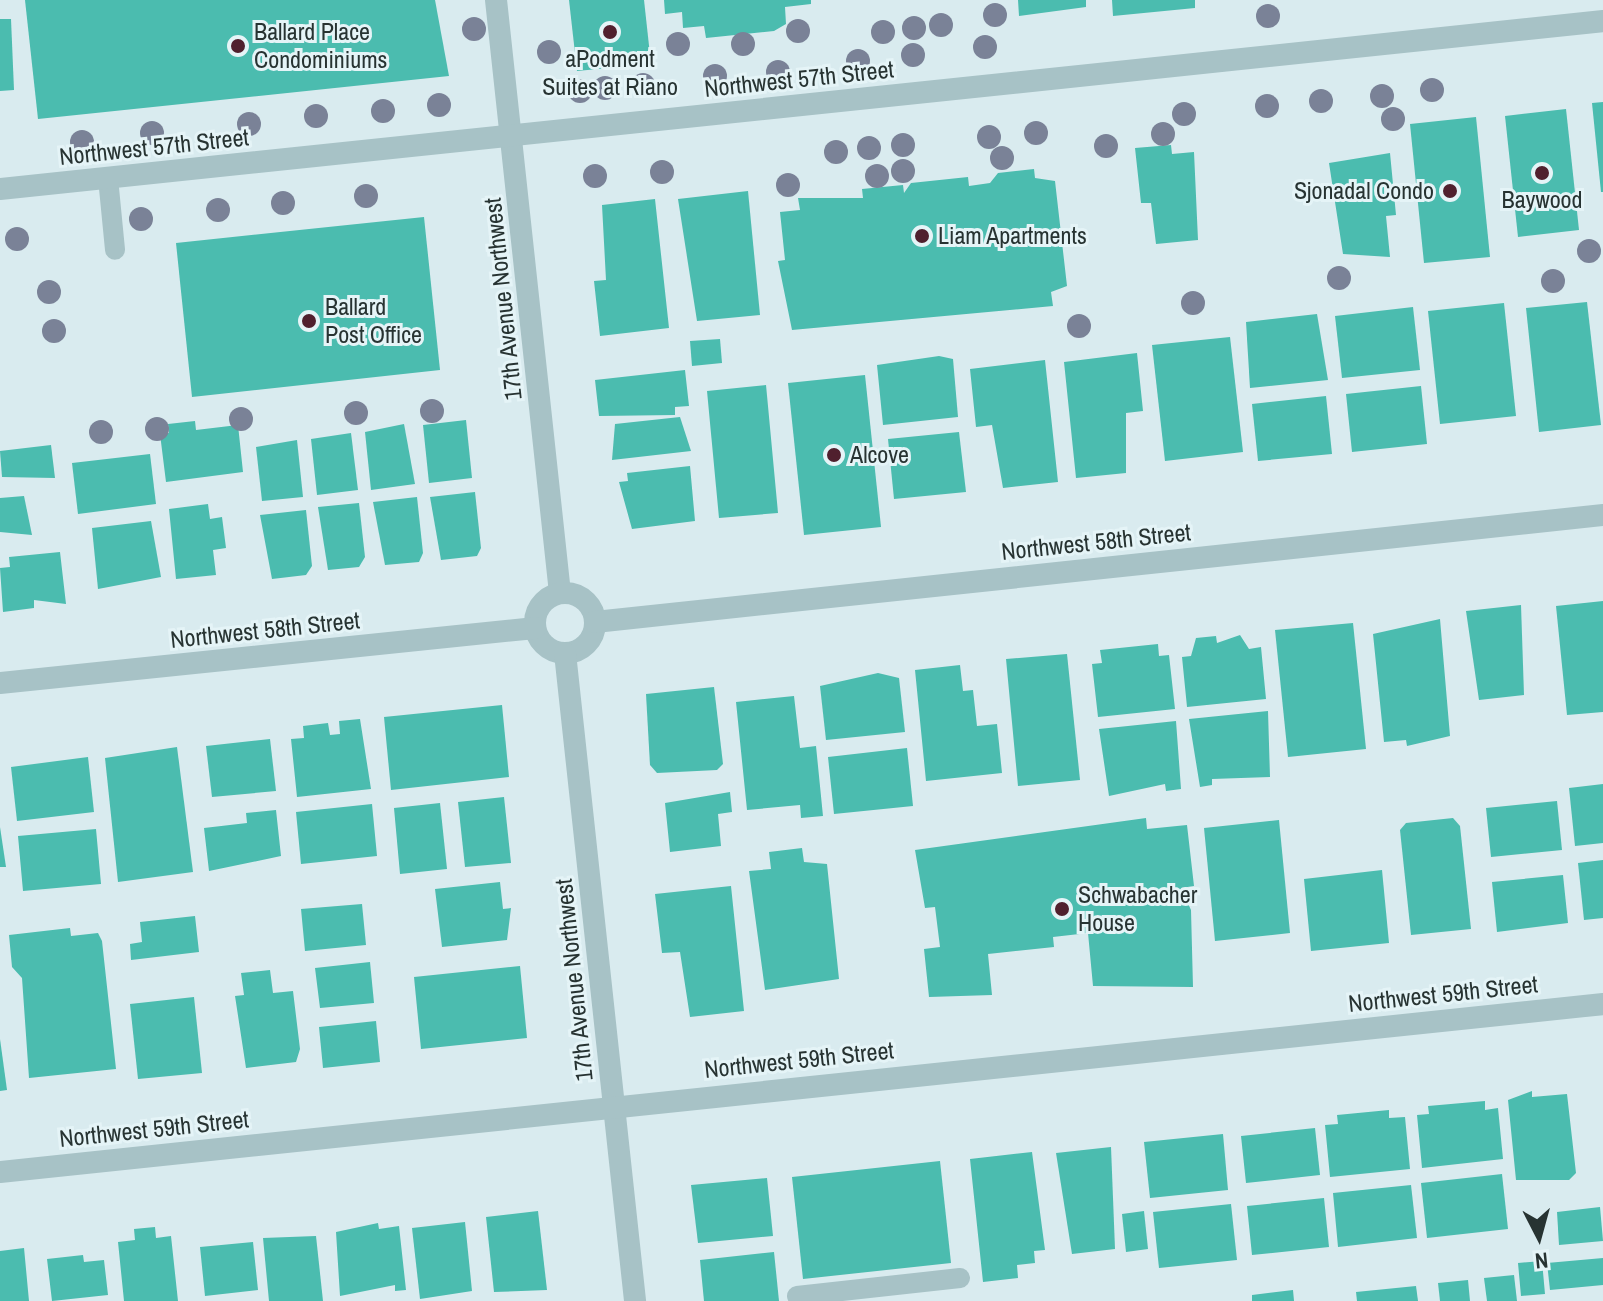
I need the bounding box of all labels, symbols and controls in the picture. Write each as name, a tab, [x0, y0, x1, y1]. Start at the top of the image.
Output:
place label: Ballard Place Condominiums	[254, 18, 387, 74]
marker: aPodment Suites at Riano	[601, 23, 619, 41]
marker: Ballard Place Condominiums	[229, 37, 247, 55]
place label: aPodment Suites at Riano	[542, 45, 678, 101]
street label: Northwest 57th Street	[703, 55, 895, 103]
street label: Northwest 57th Street	[58, 123, 250, 171]
marker: Baywood	[1533, 164, 1551, 182]
place label: Sjonadal Condo	[1294, 177, 1434, 205]
marker: Sjonadal Condo	[1441, 182, 1459, 200]
place label: Baywood	[1502, 186, 1582, 214]
street label: 17th Avenue Northwest	[478, 196, 528, 402]
place label: Liam Apartments	[938, 222, 1088, 250]
marker: Liam Apartments	[913, 227, 931, 245]
place label: Ballard Post Office	[325, 293, 422, 349]
marker: Ballard Post Office	[300, 312, 318, 330]
place label: Alcove	[850, 441, 909, 469]
marker: Alcove	[825, 446, 843, 464]
street label: Northwest 58th Street	[1000, 518, 1192, 566]
street label: Northwest 58th Street	[169, 606, 361, 654]
street label: 17th Avenue Northwest	[549, 877, 599, 1083]
place label: Schwabacher House	[1078, 881, 1197, 937]
marker: Schwabacher House	[1053, 900, 1071, 918]
street label: Northwest 59th Street	[1347, 970, 1539, 1018]
street label: Northwest 59th Street	[703, 1036, 895, 1084]
street label: Northwest 59th Street	[58, 1105, 250, 1153]
north arrow	[1499, 1197, 1579, 1277]
text: N	[1533, 1245, 1550, 1276]

